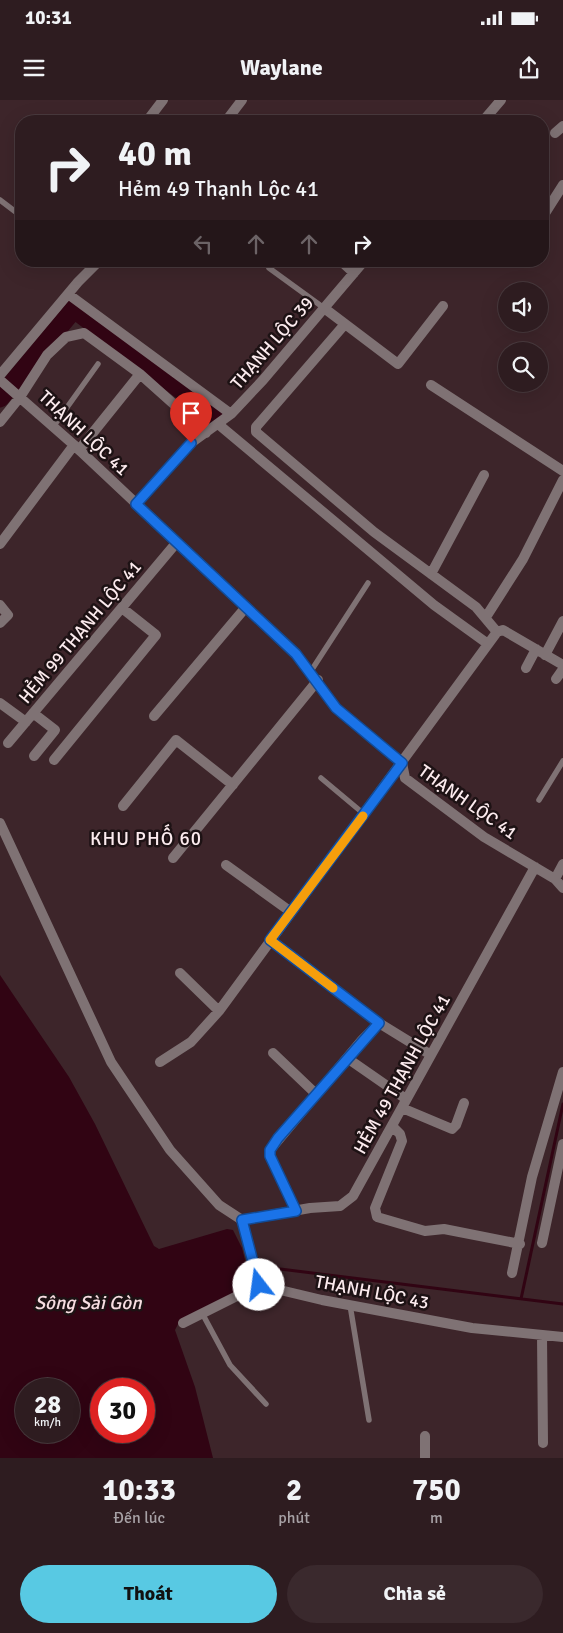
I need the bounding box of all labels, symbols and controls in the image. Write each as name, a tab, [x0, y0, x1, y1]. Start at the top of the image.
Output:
text: 10:31	[25, 6, 72, 30]
icon: menu	[20, 54, 48, 82]
text: Waylane	[240, 54, 323, 81]
icon: share	[515, 54, 543, 82]
text: 40 m	[118, 132, 192, 175]
icon: right	[35, 135, 100, 200]
text: Hẻm 49 Thạnh Lộc 41	[118, 175, 319, 202]
icon: left	[189, 230, 217, 258]
icon: ahead	[242, 230, 270, 258]
icon: ahead	[295, 230, 323, 258]
icon: right	[348, 230, 376, 258]
map controls	[498, 282, 548, 392]
button: sound	[498, 282, 548, 332]
street label: THẠNH LỘC 39	[226, 292, 318, 394]
button: search	[498, 342, 548, 392]
street label: THẠNH LỘC 41	[34, 386, 134, 480]
pin	[170, 392, 212, 443]
icon: arrive	[177, 399, 205, 427]
street label: HẺM 99 THẠNH LỘC 41	[14, 556, 146, 708]
street label: THẠNH LỘC 41	[414, 760, 522, 844]
district label: KHU PHỐ 60	[90, 824, 202, 851]
street label: HẺM 49 THẠNH LỘC 41	[349, 990, 455, 1158]
position arrow	[232, 1258, 284, 1310]
street label: THẠNH LỘC 43	[313, 1270, 431, 1314]
water label: Sông Sài Gòn	[34, 1291, 142, 1315]
speed limit sign: 30	[90, 1378, 155, 1443]
text: 28	[34, 1389, 61, 1420]
text: km/h	[34, 1415, 61, 1430]
text: 10:33	[102, 1472, 176, 1509]
text: 2	[286, 1472, 302, 1509]
text: 750	[412, 1472, 461, 1509]
text: Đến lúc	[113, 1508, 165, 1528]
text: phút	[278, 1508, 310, 1528]
text: m	[430, 1508, 443, 1528]
button: Thoát	[20, 1565, 277, 1623]
button: Chia sẻ	[287, 1565, 543, 1623]

